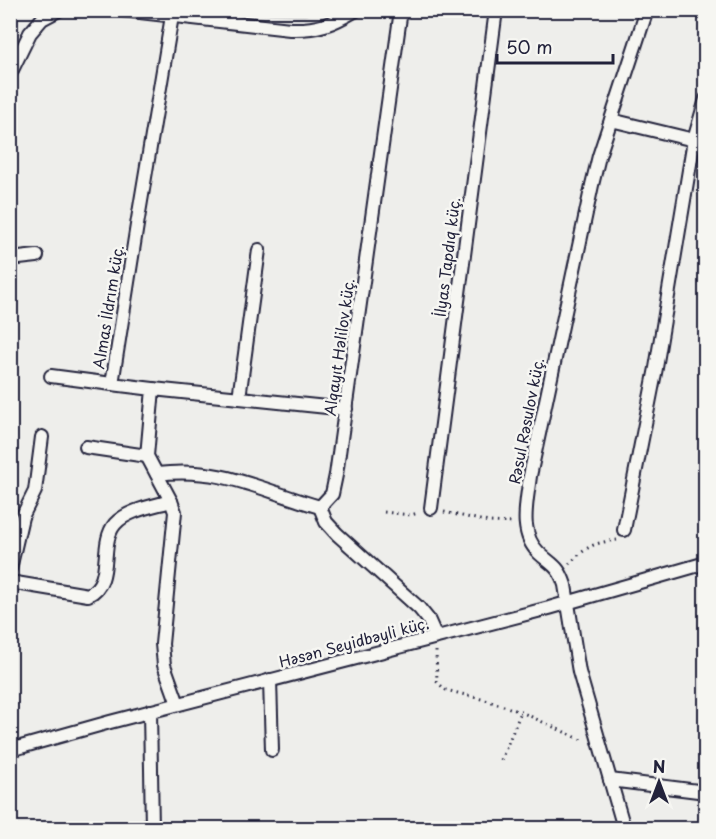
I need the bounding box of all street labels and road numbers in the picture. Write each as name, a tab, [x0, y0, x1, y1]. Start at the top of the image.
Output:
street label: İlyas Tapdıq küç.	[428, 195, 465, 318]
street label: Almas İldrım küç.	[86, 243, 129, 371]
street label: Alqayıt Həlilov küç.	[317, 276, 360, 417]
street label: Rəsul Rəsulov küç.	[502, 355, 549, 486]
street label: Həsən Seyidbəyli küç.	[276, 610, 431, 673]

